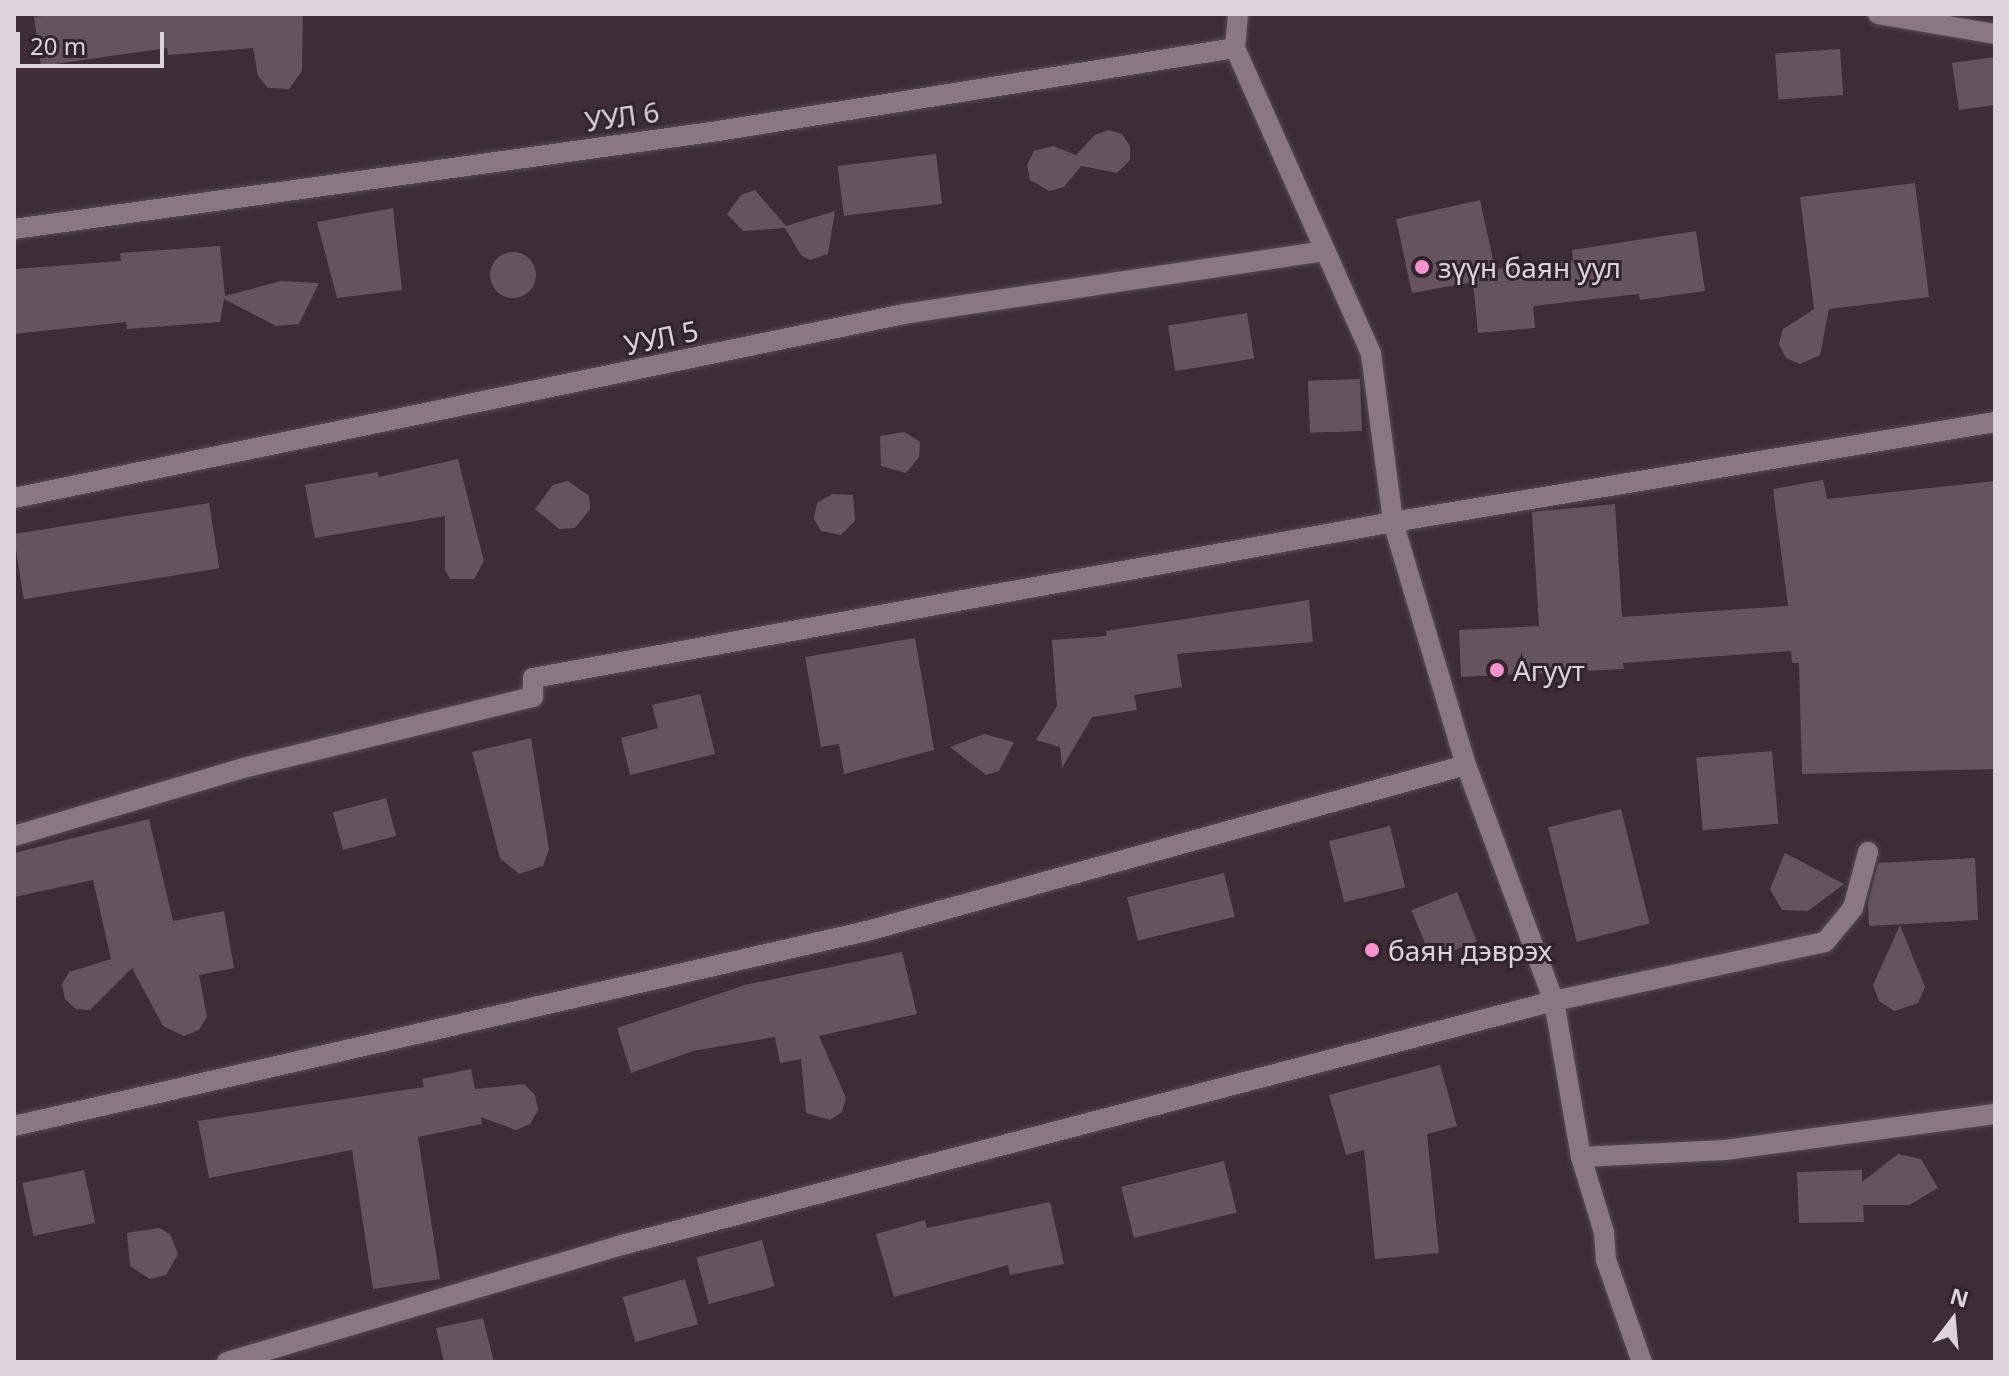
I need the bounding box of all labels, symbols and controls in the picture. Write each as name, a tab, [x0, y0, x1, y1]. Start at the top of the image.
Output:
scale bar	[20, 16, 168, 66]
text: 20 m	[30, 29, 86, 62]
street label: УУЛ 6	[583, 94, 661, 138]
place label: зүүн баян уул	[1438, 250, 1621, 284]
marker: зүүн баян уул	[1413, 258, 1431, 276]
street label: УУЛ 5	[621, 313, 701, 361]
place label: Агуут	[1513, 653, 1585, 687]
marker: Агуут	[1488, 661, 1506, 679]
place label: баян дэврэх	[1388, 933, 1552, 967]
marker: баян дэврэх	[1363, 941, 1381, 959]
north arrow	[1913, 1280, 1993, 1360]
text: N	[1947, 1280, 1972, 1314]

